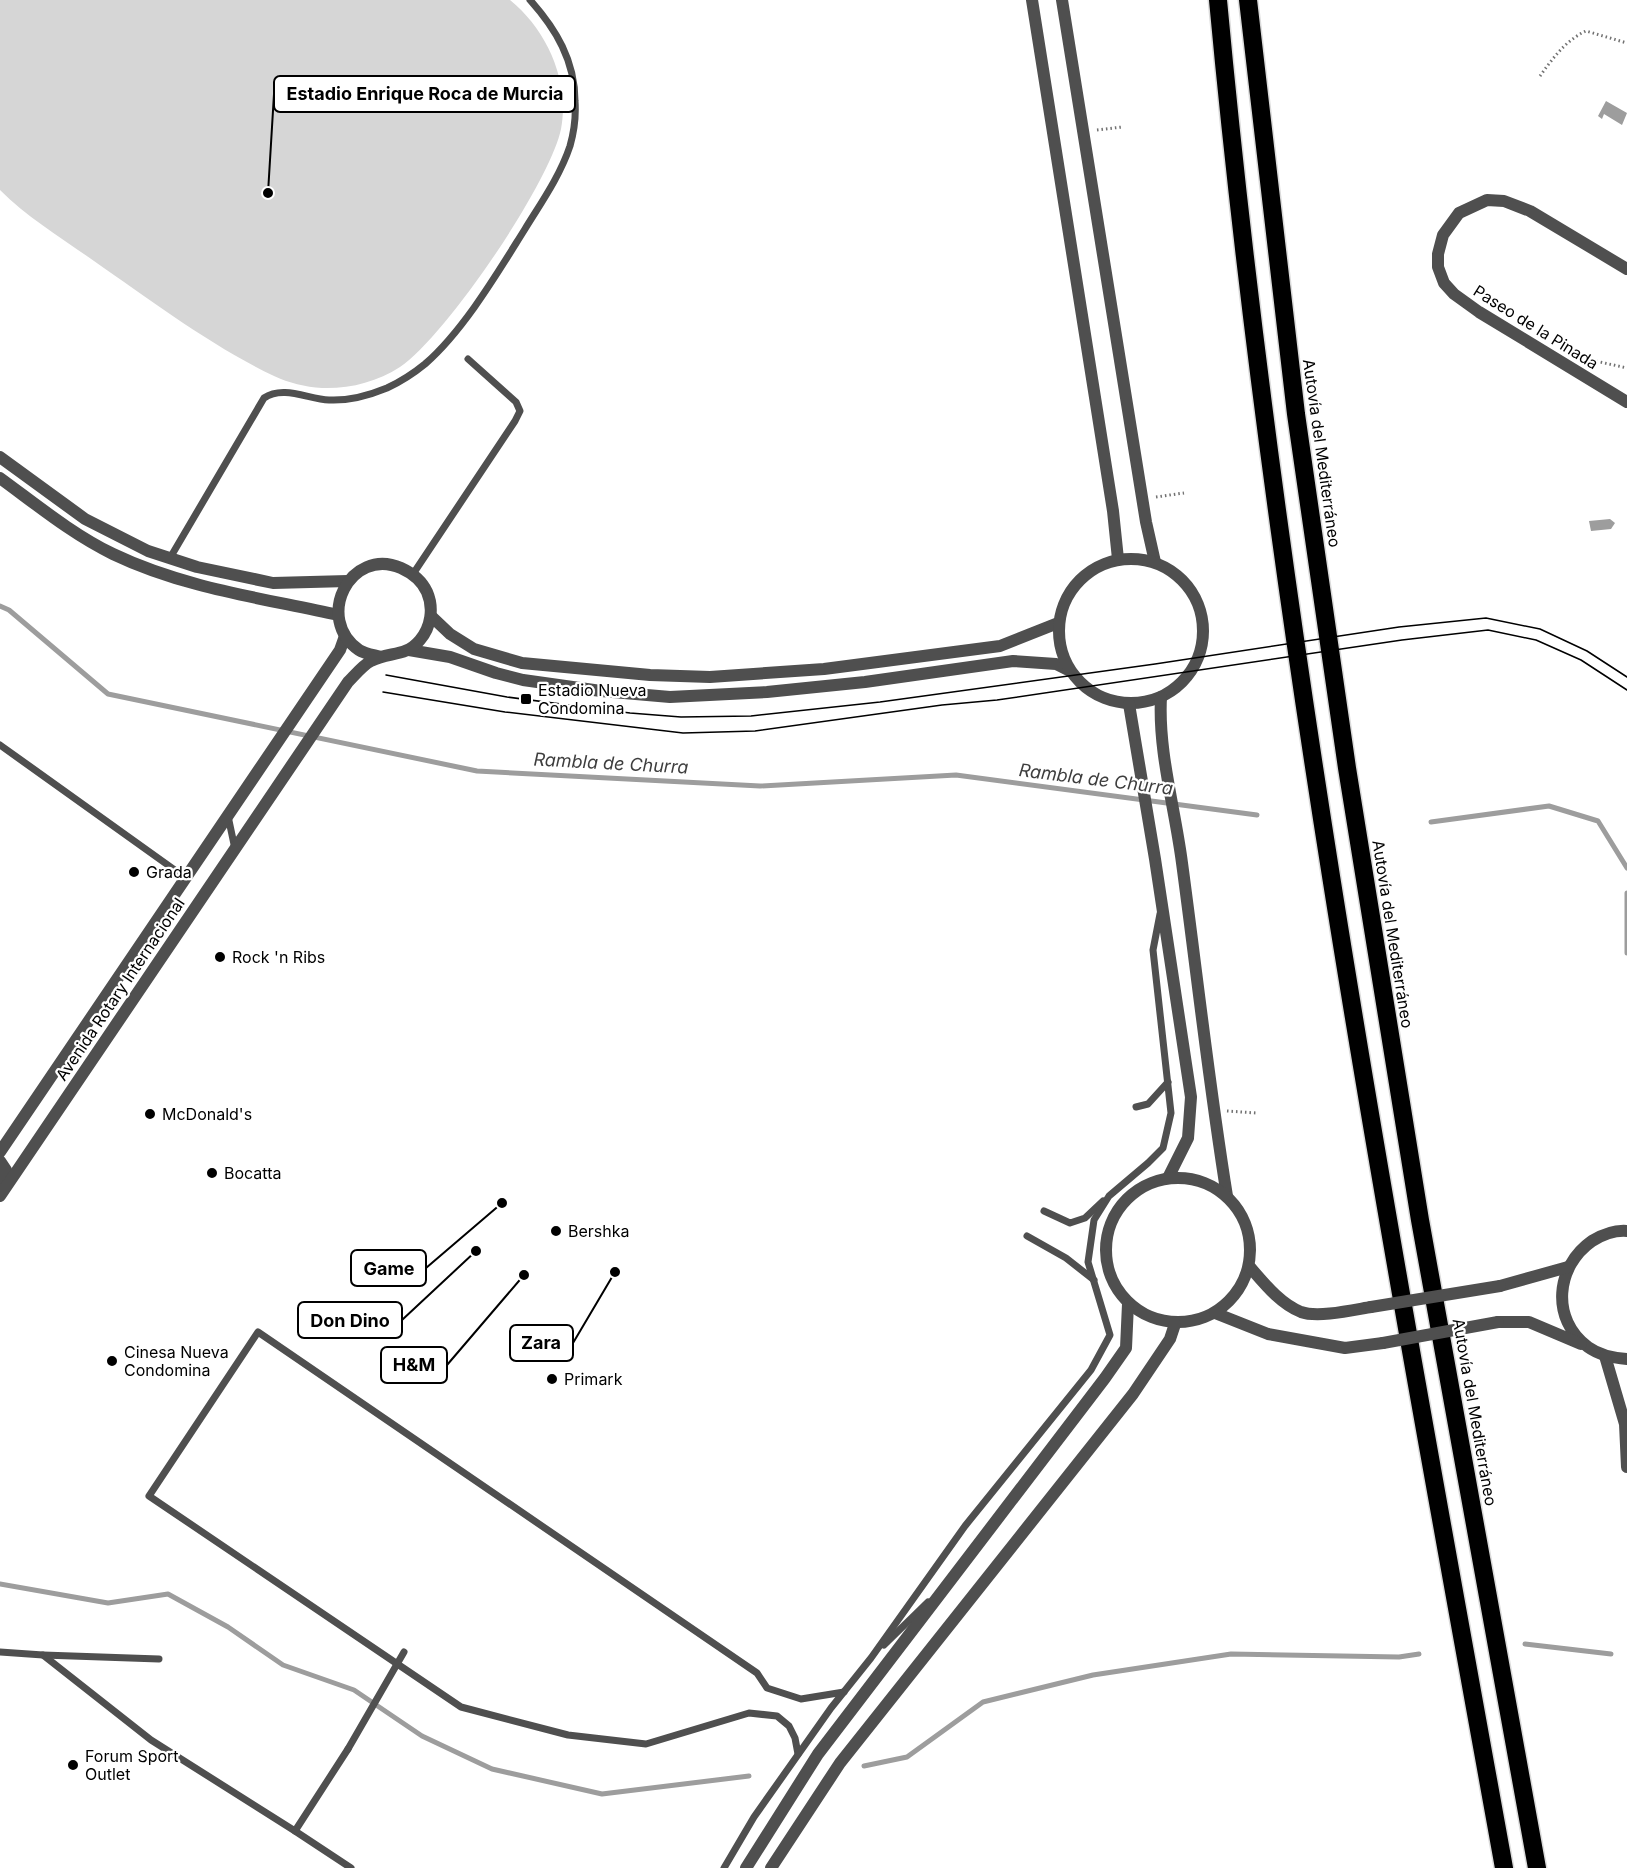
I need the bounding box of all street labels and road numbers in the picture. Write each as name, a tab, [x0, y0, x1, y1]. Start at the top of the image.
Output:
street label: Paseo de la Pinada	[1470, 281, 1602, 373]
street label: Autovía del Mediterráneo	[1299, 357, 1345, 549]
street label: Autovía del Mediterráneo	[1368, 838, 1418, 1030]
street label: Avenida Rotary Internacional	[51, 894, 189, 1084]
street label: Autovía del Mediterráneo	[1449, 1317, 1501, 1507]

